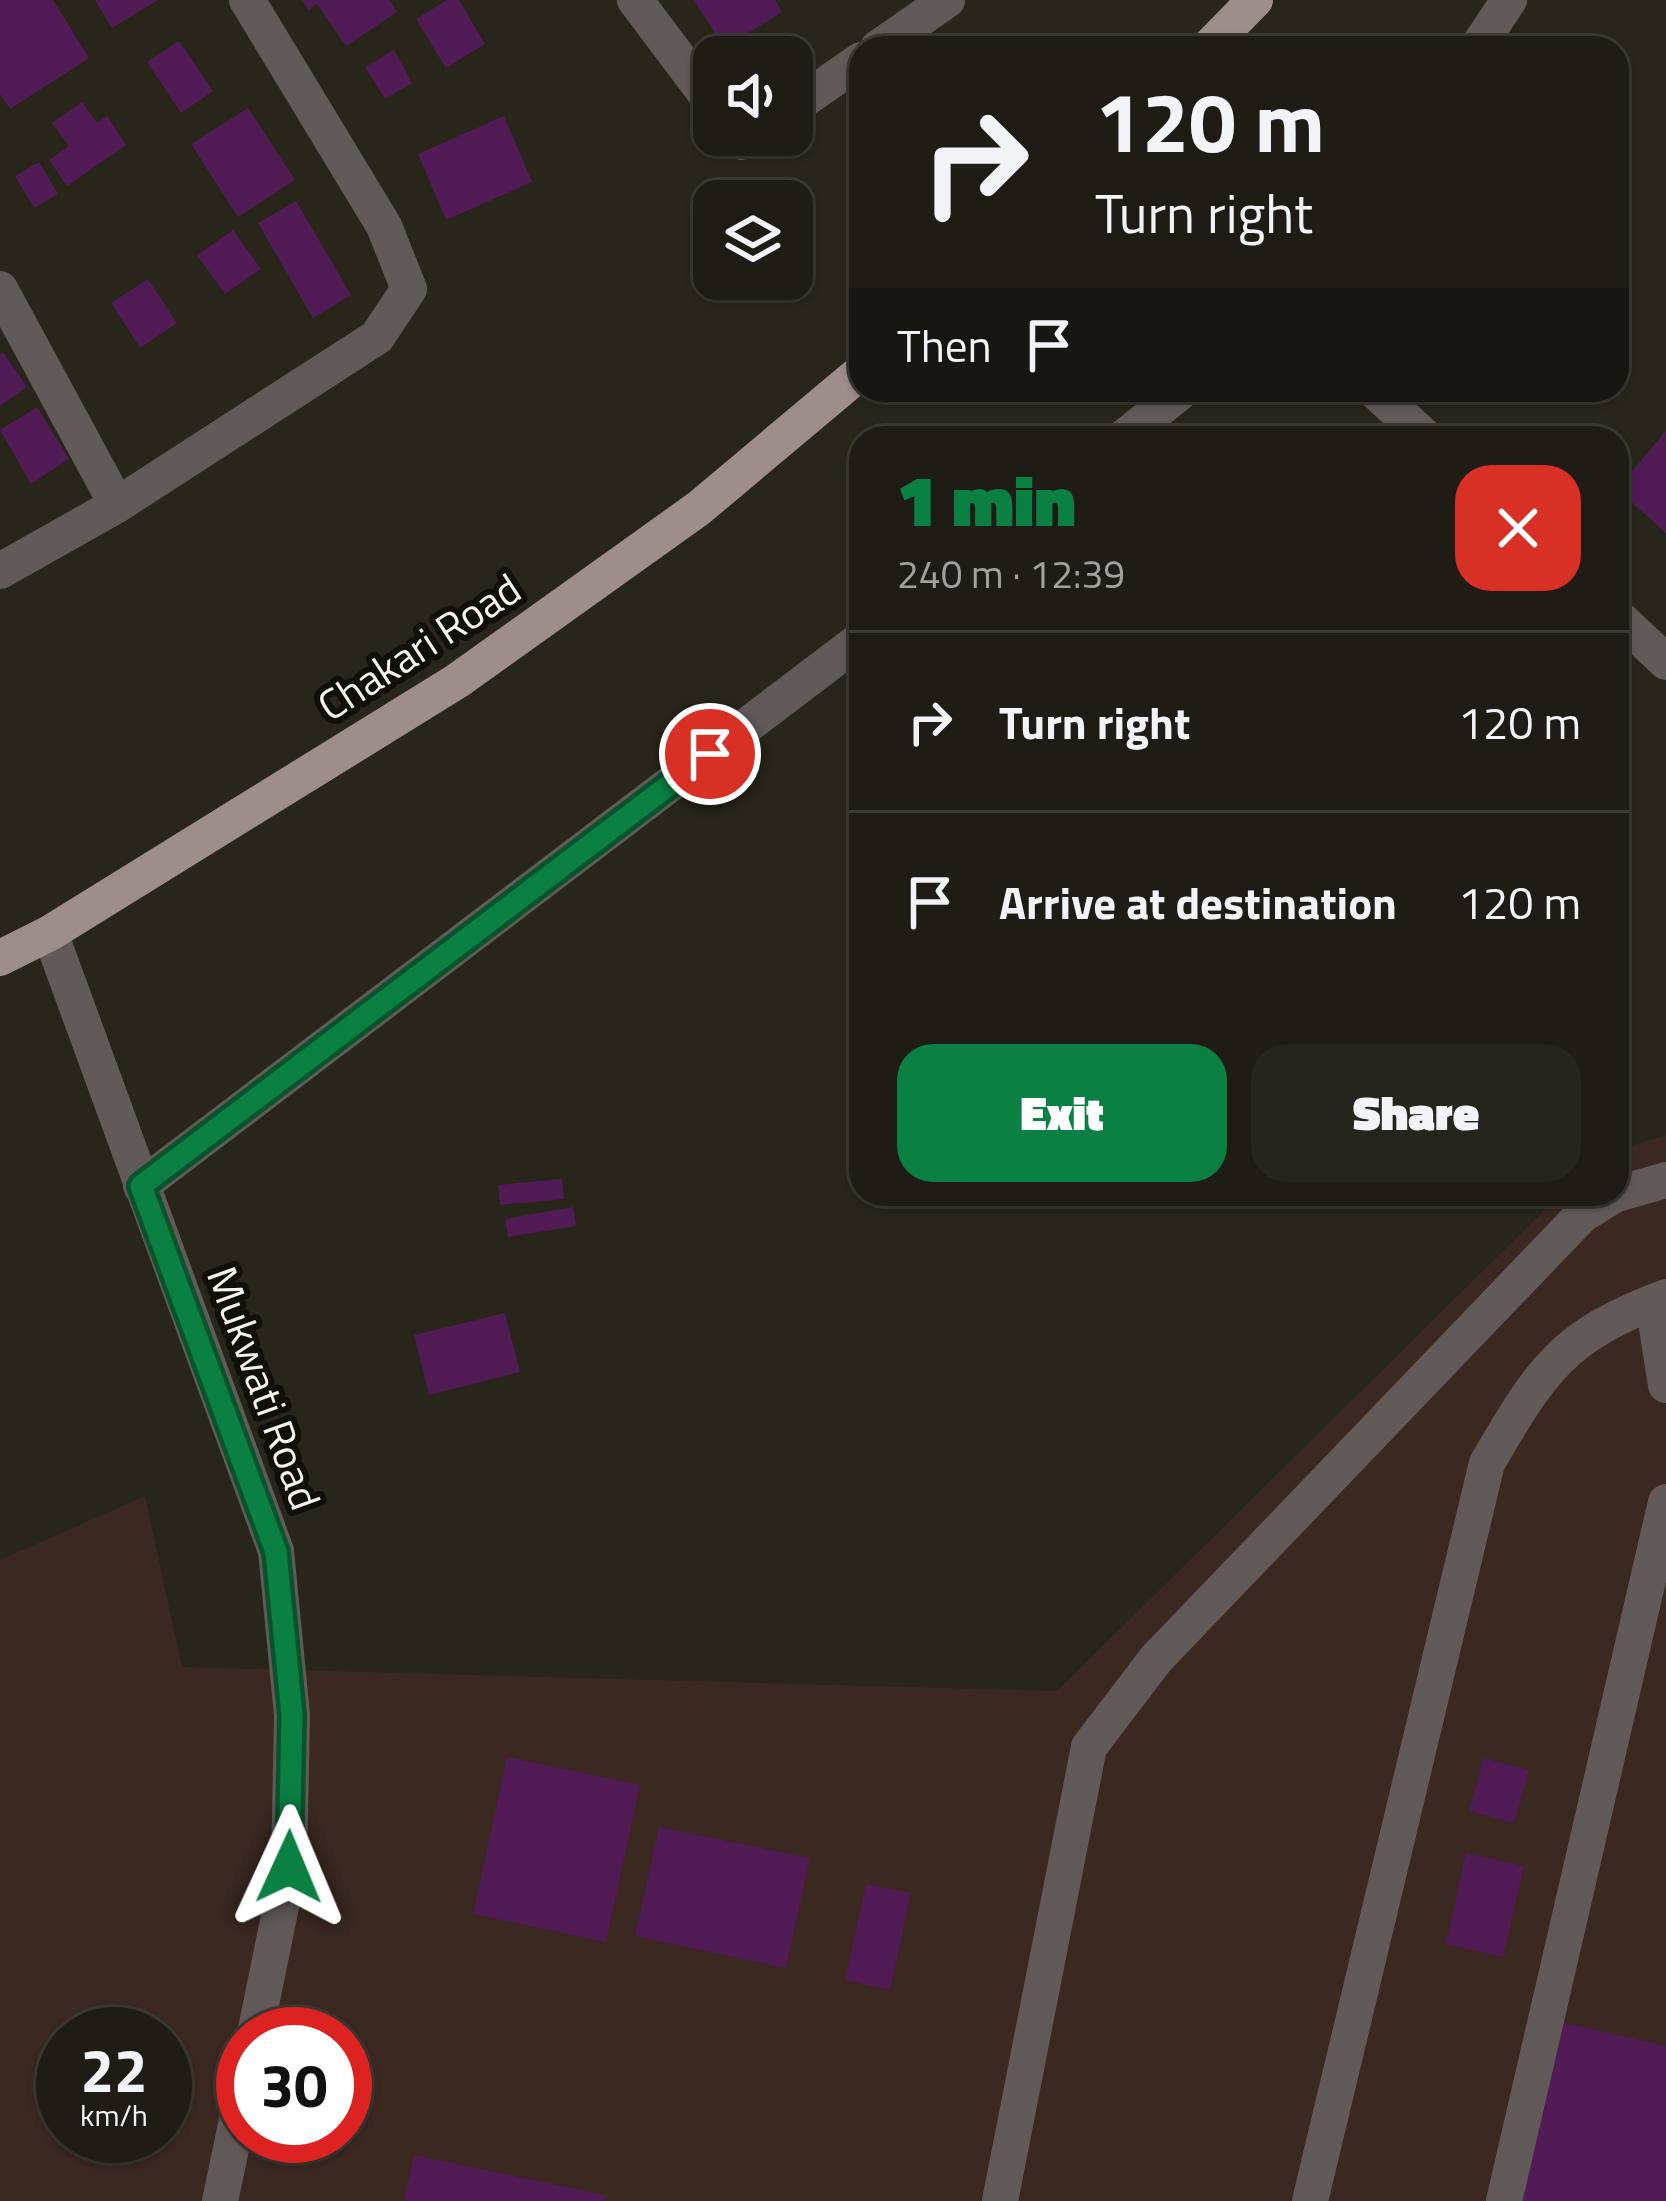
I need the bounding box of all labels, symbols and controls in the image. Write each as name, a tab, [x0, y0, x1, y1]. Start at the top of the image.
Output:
map controls	[693, 36, 813, 300]
button: sound	[693, 36, 813, 156]
text: 120 m	[1095, 57, 1325, 185]
icon: right	[897, 84, 1053, 240]
text: Turn right	[1095, 172, 1313, 254]
button: layers	[693, 180, 813, 300]
text: Then	[897, 311, 992, 379]
icon: arrive	[1016, 312, 1082, 378]
text: 1 min	[897, 444, 1076, 554]
button: close	[1455, 465, 1581, 591]
text: 240 m · 12:39	[897, 544, 1125, 603]
street label: Chakari Road	[304, 556, 533, 736]
text: Turn right	[999, 688, 1190, 756]
text: 120 m	[1458, 688, 1581, 756]
icon: right	[897, 689, 963, 755]
pin	[659, 703, 761, 805]
icon: arrive	[677, 721, 743, 787]
text: Arrive at destination	[999, 868, 1397, 936]
text: 120 m	[1458, 868, 1581, 936]
icon: arrive	[897, 869, 963, 935]
button: Exit	[897, 1044, 1227, 1182]
button: Share	[1251, 1044, 1581, 1182]
street label: Mukwati Road	[191, 1257, 339, 1518]
position arrow	[226, 1804, 352, 1930]
speed limit sign: 30	[216, 2007, 372, 2163]
text: 22	[80, 2024, 148, 2115]
text: km/h	[80, 2092, 148, 2138]

